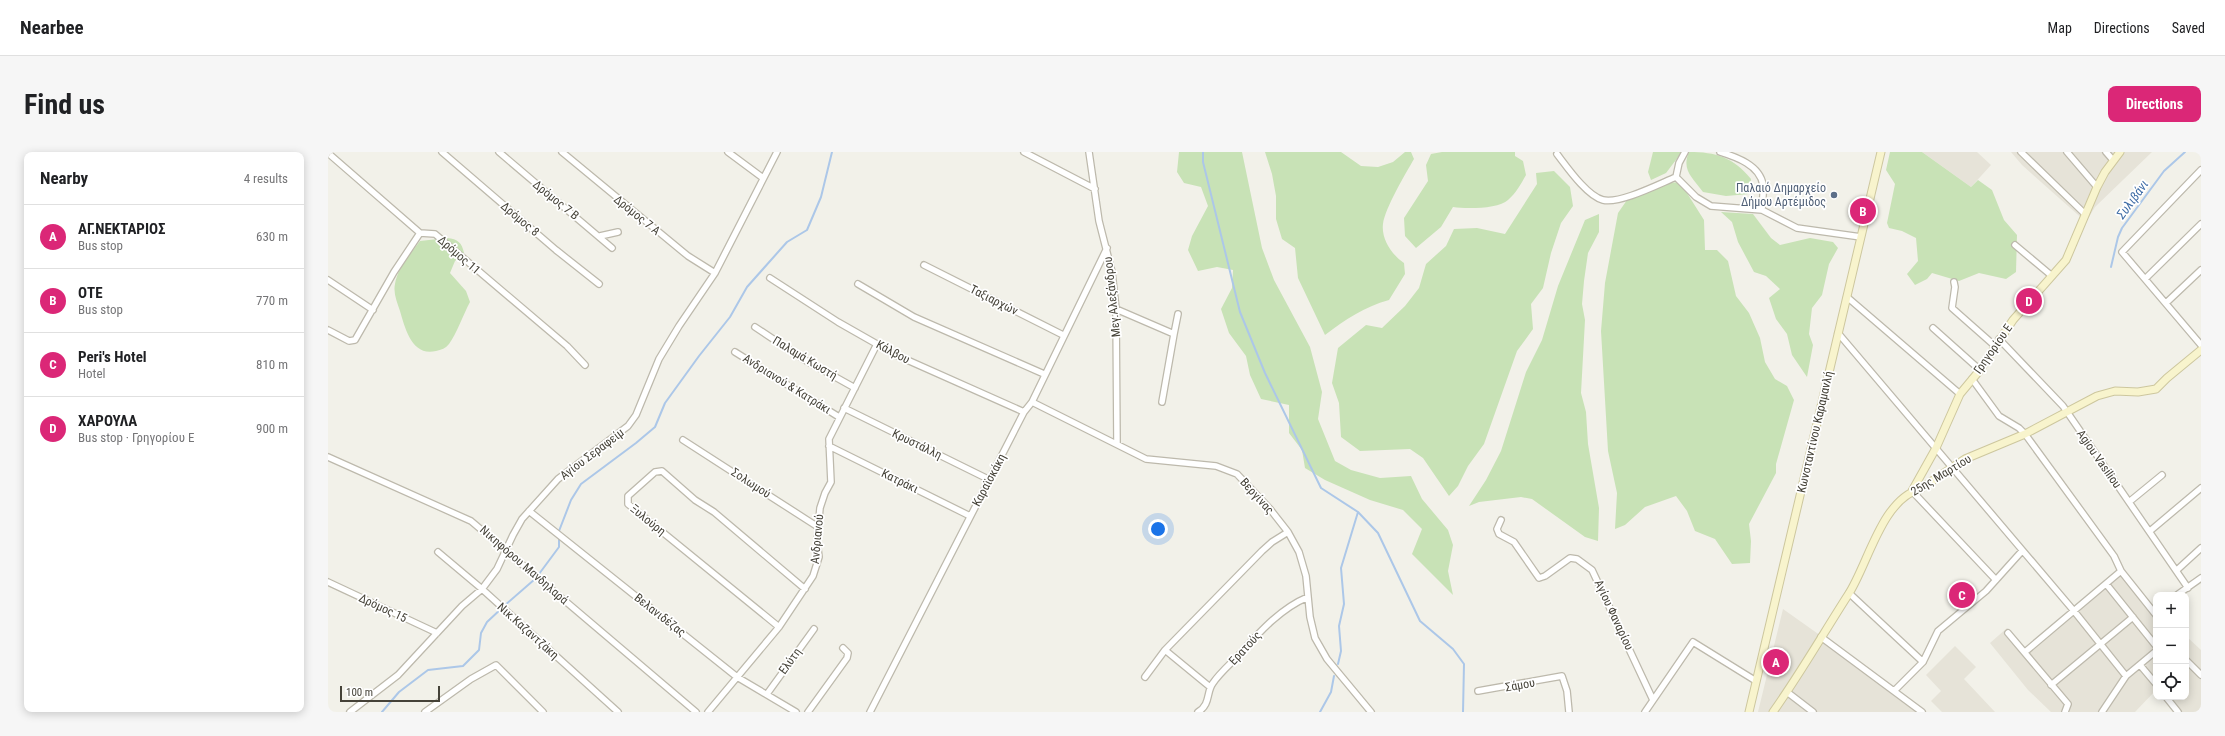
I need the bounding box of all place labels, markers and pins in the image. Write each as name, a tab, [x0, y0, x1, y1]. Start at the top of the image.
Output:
place label: Παλαιό Δημαρχείο Δήμου Αρτέμιδος	[1736, 181, 1826, 209]
marker: Παλαιό Δημαρχείο Δήμου Αρτέμιδος	[1829, 190, 1839, 200]
pin: B	[1850, 196, 1876, 226]
pin: D	[2016, 286, 2042, 316]
pin: C	[1949, 580, 1975, 610]
pin: A	[1763, 647, 1789, 677]

